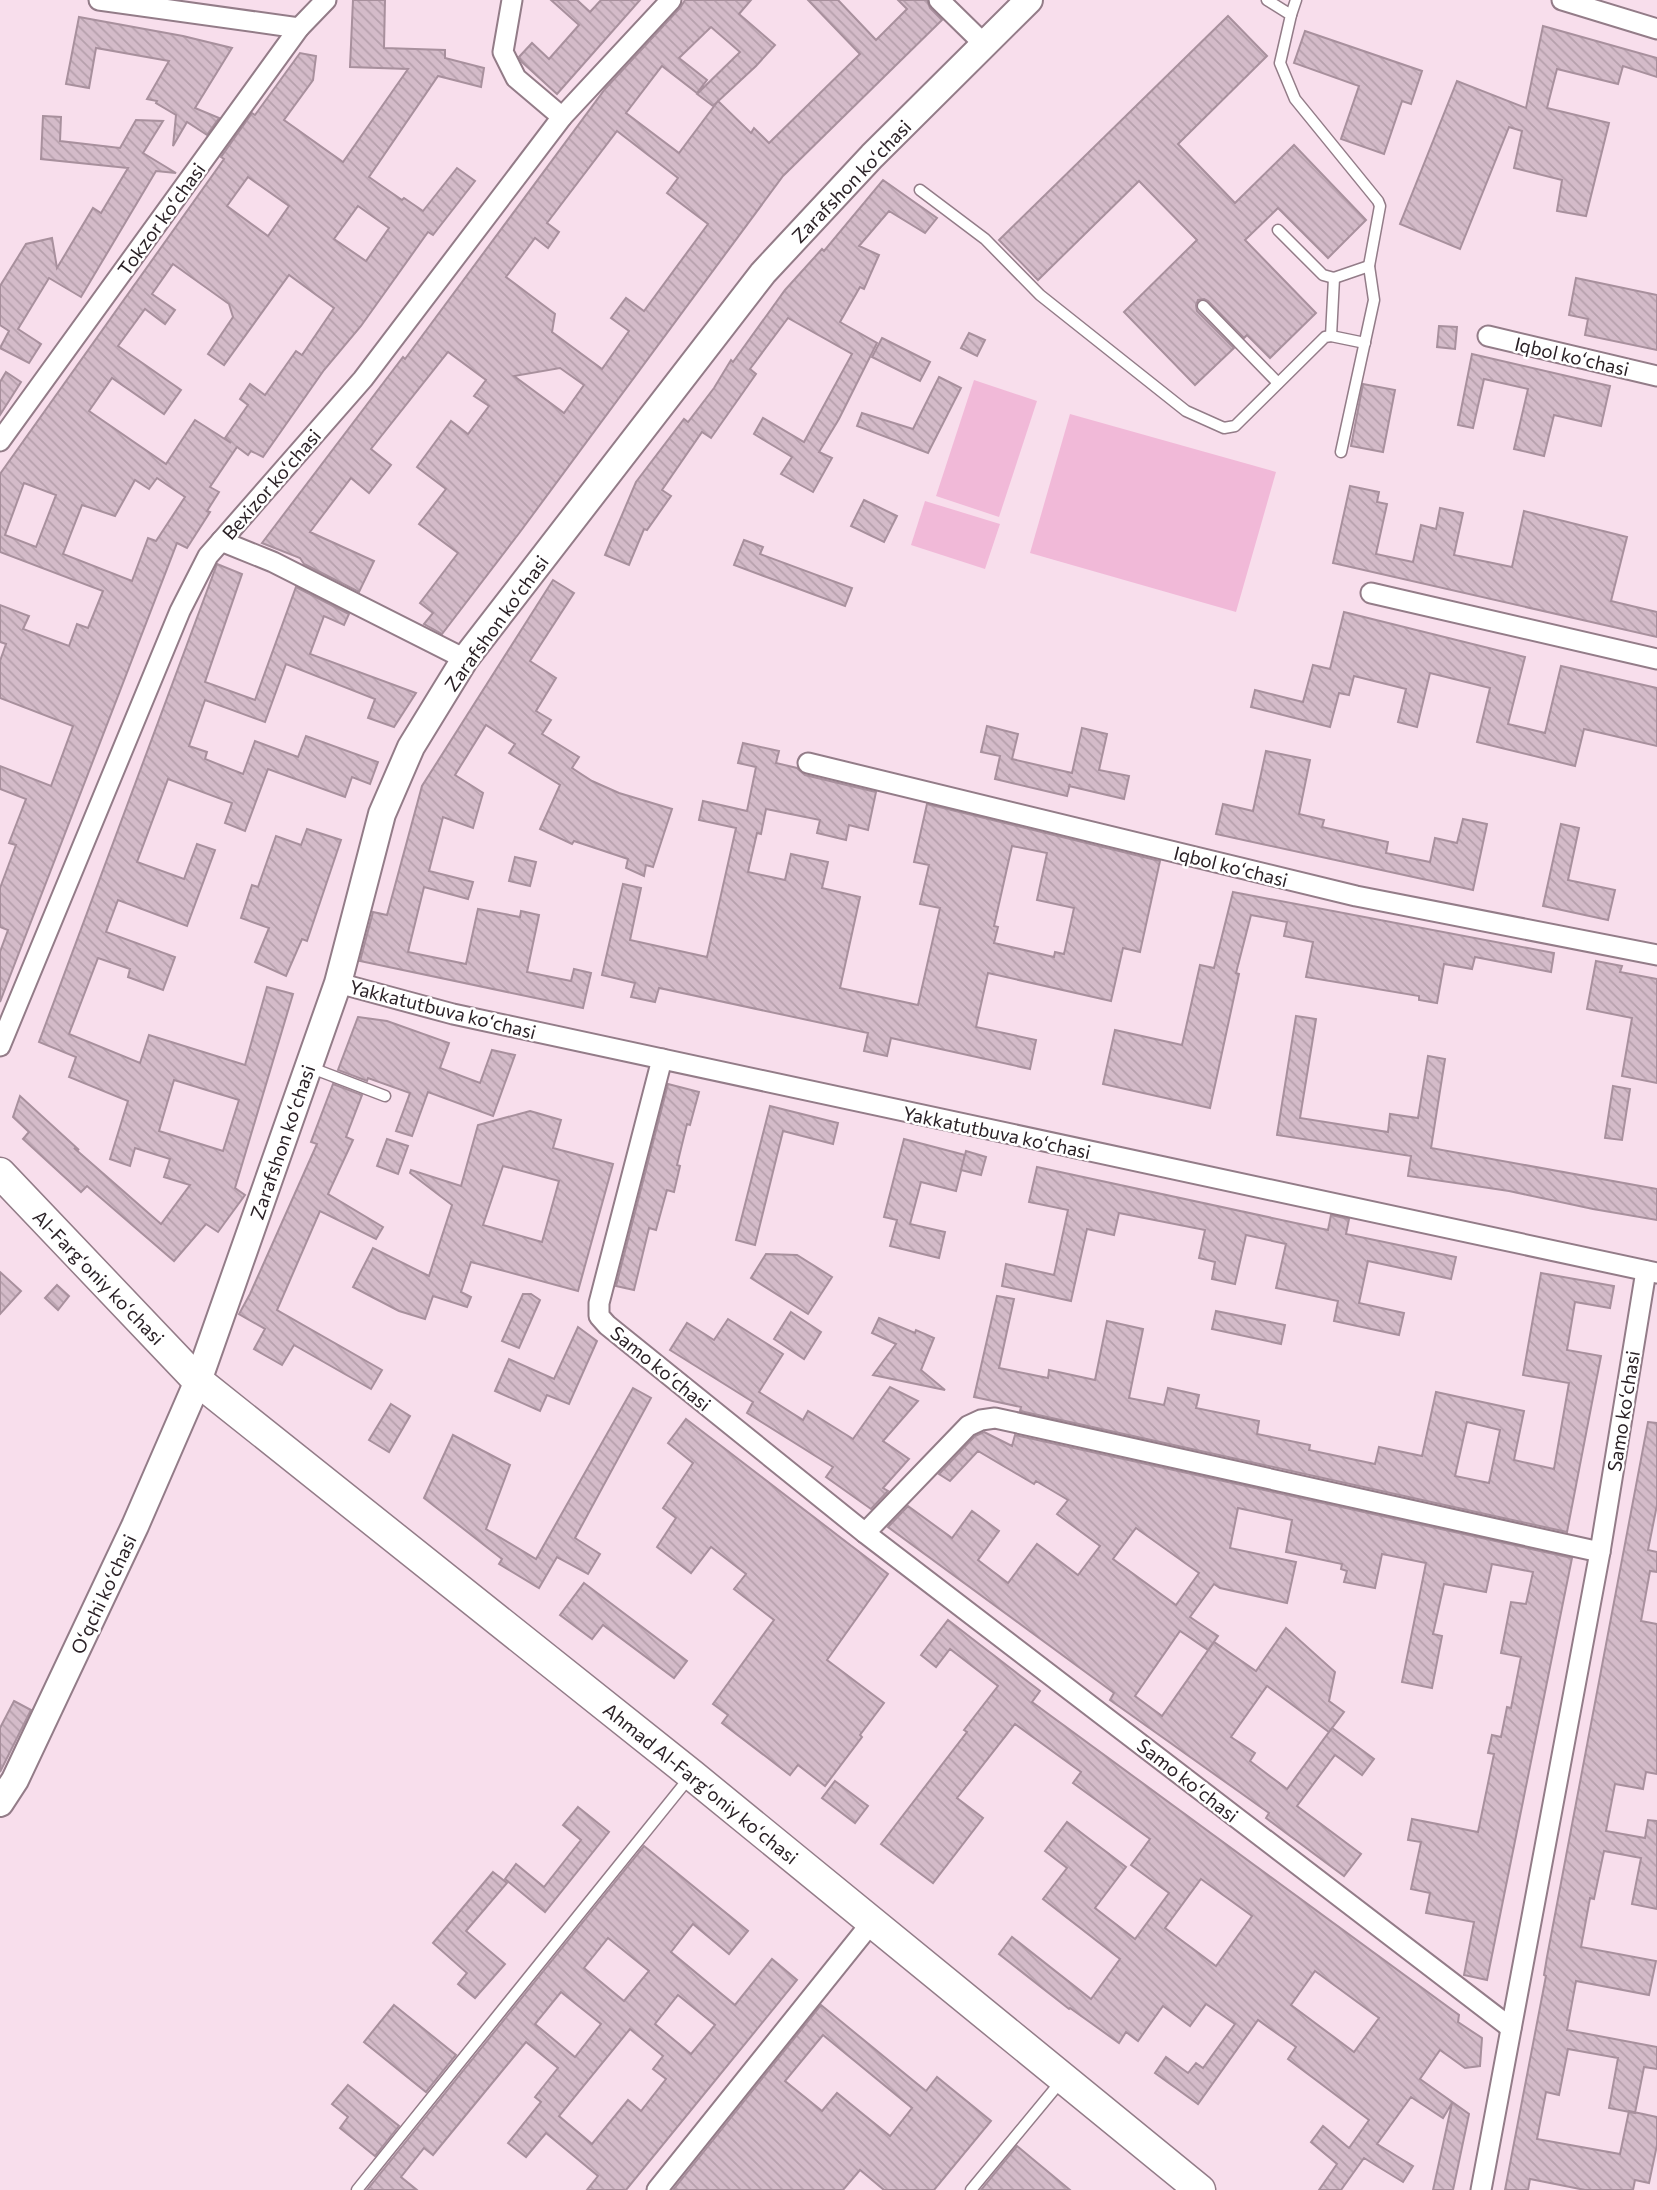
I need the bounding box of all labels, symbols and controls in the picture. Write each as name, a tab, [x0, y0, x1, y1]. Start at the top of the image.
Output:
street label: Zarafshon koʻchasi	[786, 115, 916, 247]
street label: Tokzor koʻchasi	[112, 158, 210, 280]
street label: Iqbol koʻchasi	[1513, 332, 1631, 380]
street label: Bexizor koʻchasi	[217, 424, 325, 544]
street label: Zarafshon koʻchasi	[439, 551, 553, 695]
street label: Iqbol koʻchasi	[1172, 841, 1290, 891]
street label: Yakkatutbuva koʻchasi	[347, 975, 539, 1043]
street label: Zarafshon koʻchasi	[245, 1062, 319, 1222]
street label: Yakkatutbuva koʻchasi	[901, 1101, 1093, 1163]
street label: Al-Fargʻoniy koʻchasi	[29, 1205, 169, 1349]
street label: Samo koʻchasi	[606, 1321, 716, 1415]
street label: Samo koʻchasi	[1602, 1349, 1644, 1473]
street label: Oʻqchi koʻchasi	[65, 1531, 141, 1657]
street label: Ahmad Al-Fargʻoniy koʻchasi	[599, 1697, 803, 1869]
street label: Samo koʻchasi	[1133, 1733, 1243, 1827]

